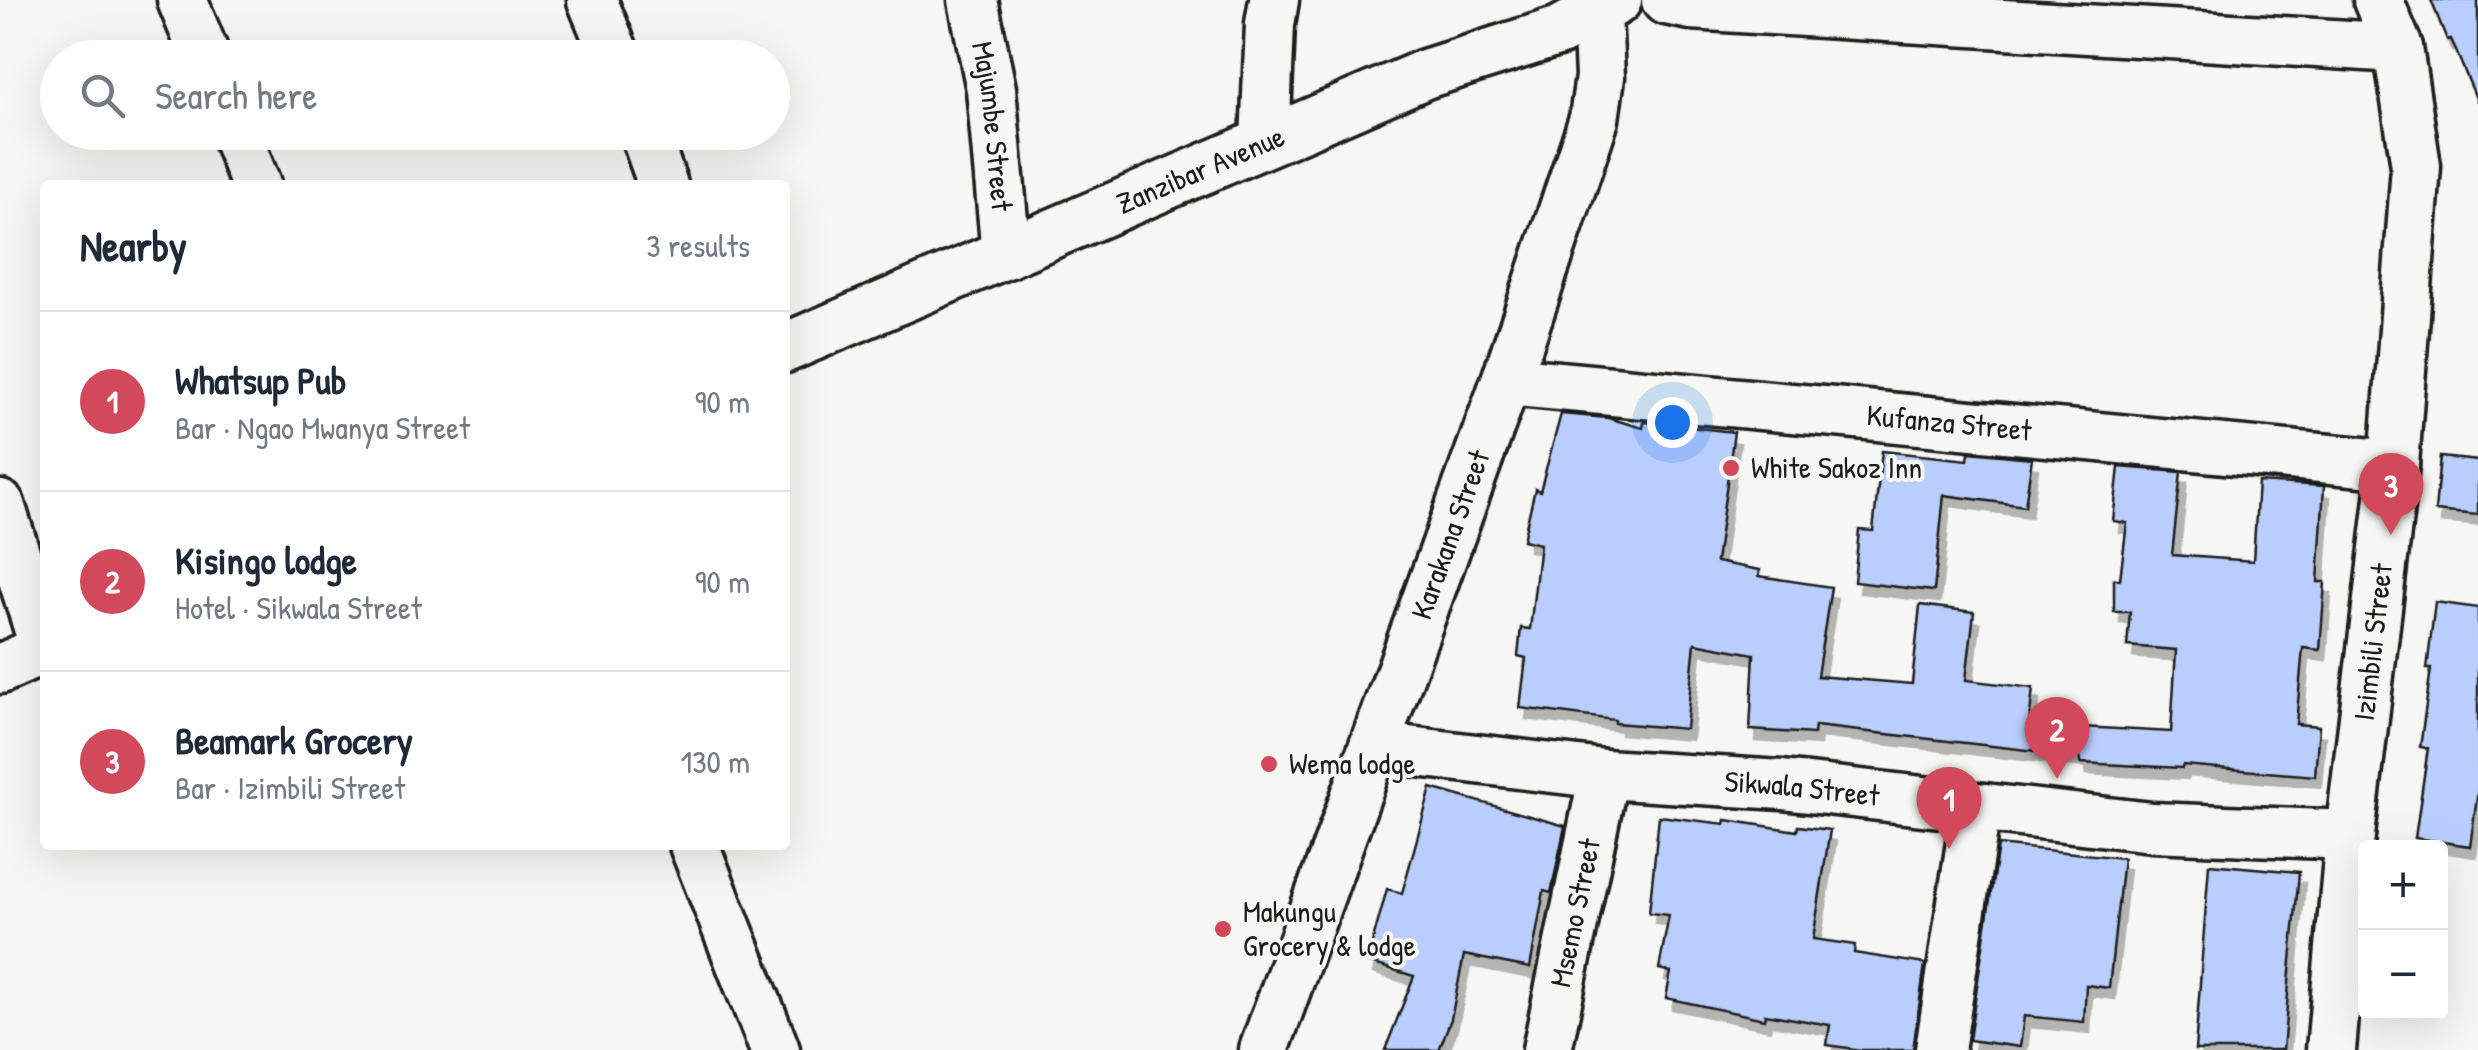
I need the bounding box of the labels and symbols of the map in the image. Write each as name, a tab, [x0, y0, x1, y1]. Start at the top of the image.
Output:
street label: Majumbe Street	[963, 38, 1023, 213]
street label: Zanzibar Avenue	[1110, 116, 1290, 223]
street label: Kufanza Street	[1865, 394, 2034, 450]
your location	[1647, 397, 1698, 448]
street label: Karakana Street	[1401, 444, 1499, 624]
place label: White Sakoz Inn	[1751, 447, 1922, 487]
pin: 3	[2358, 452, 2424, 535]
marker: White Sakoz Inn	[1720, 457, 1742, 479]
street label: Izimbili Street	[2343, 561, 2401, 723]
pin: 2	[2024, 696, 2090, 779]
place label: Wema lodge	[1289, 743, 1416, 783]
marker: Wema lodge	[1258, 753, 1280, 775]
street label: Sikwala Street	[1723, 760, 1882, 815]
pin: 1	[1916, 766, 1982, 849]
street label: Msemo Street	[1540, 834, 1609, 991]
place label: Makungu Grocery & lodge	[1243, 891, 1416, 965]
marker: Makungu Grocery & lodge	[1212, 918, 1234, 940]

